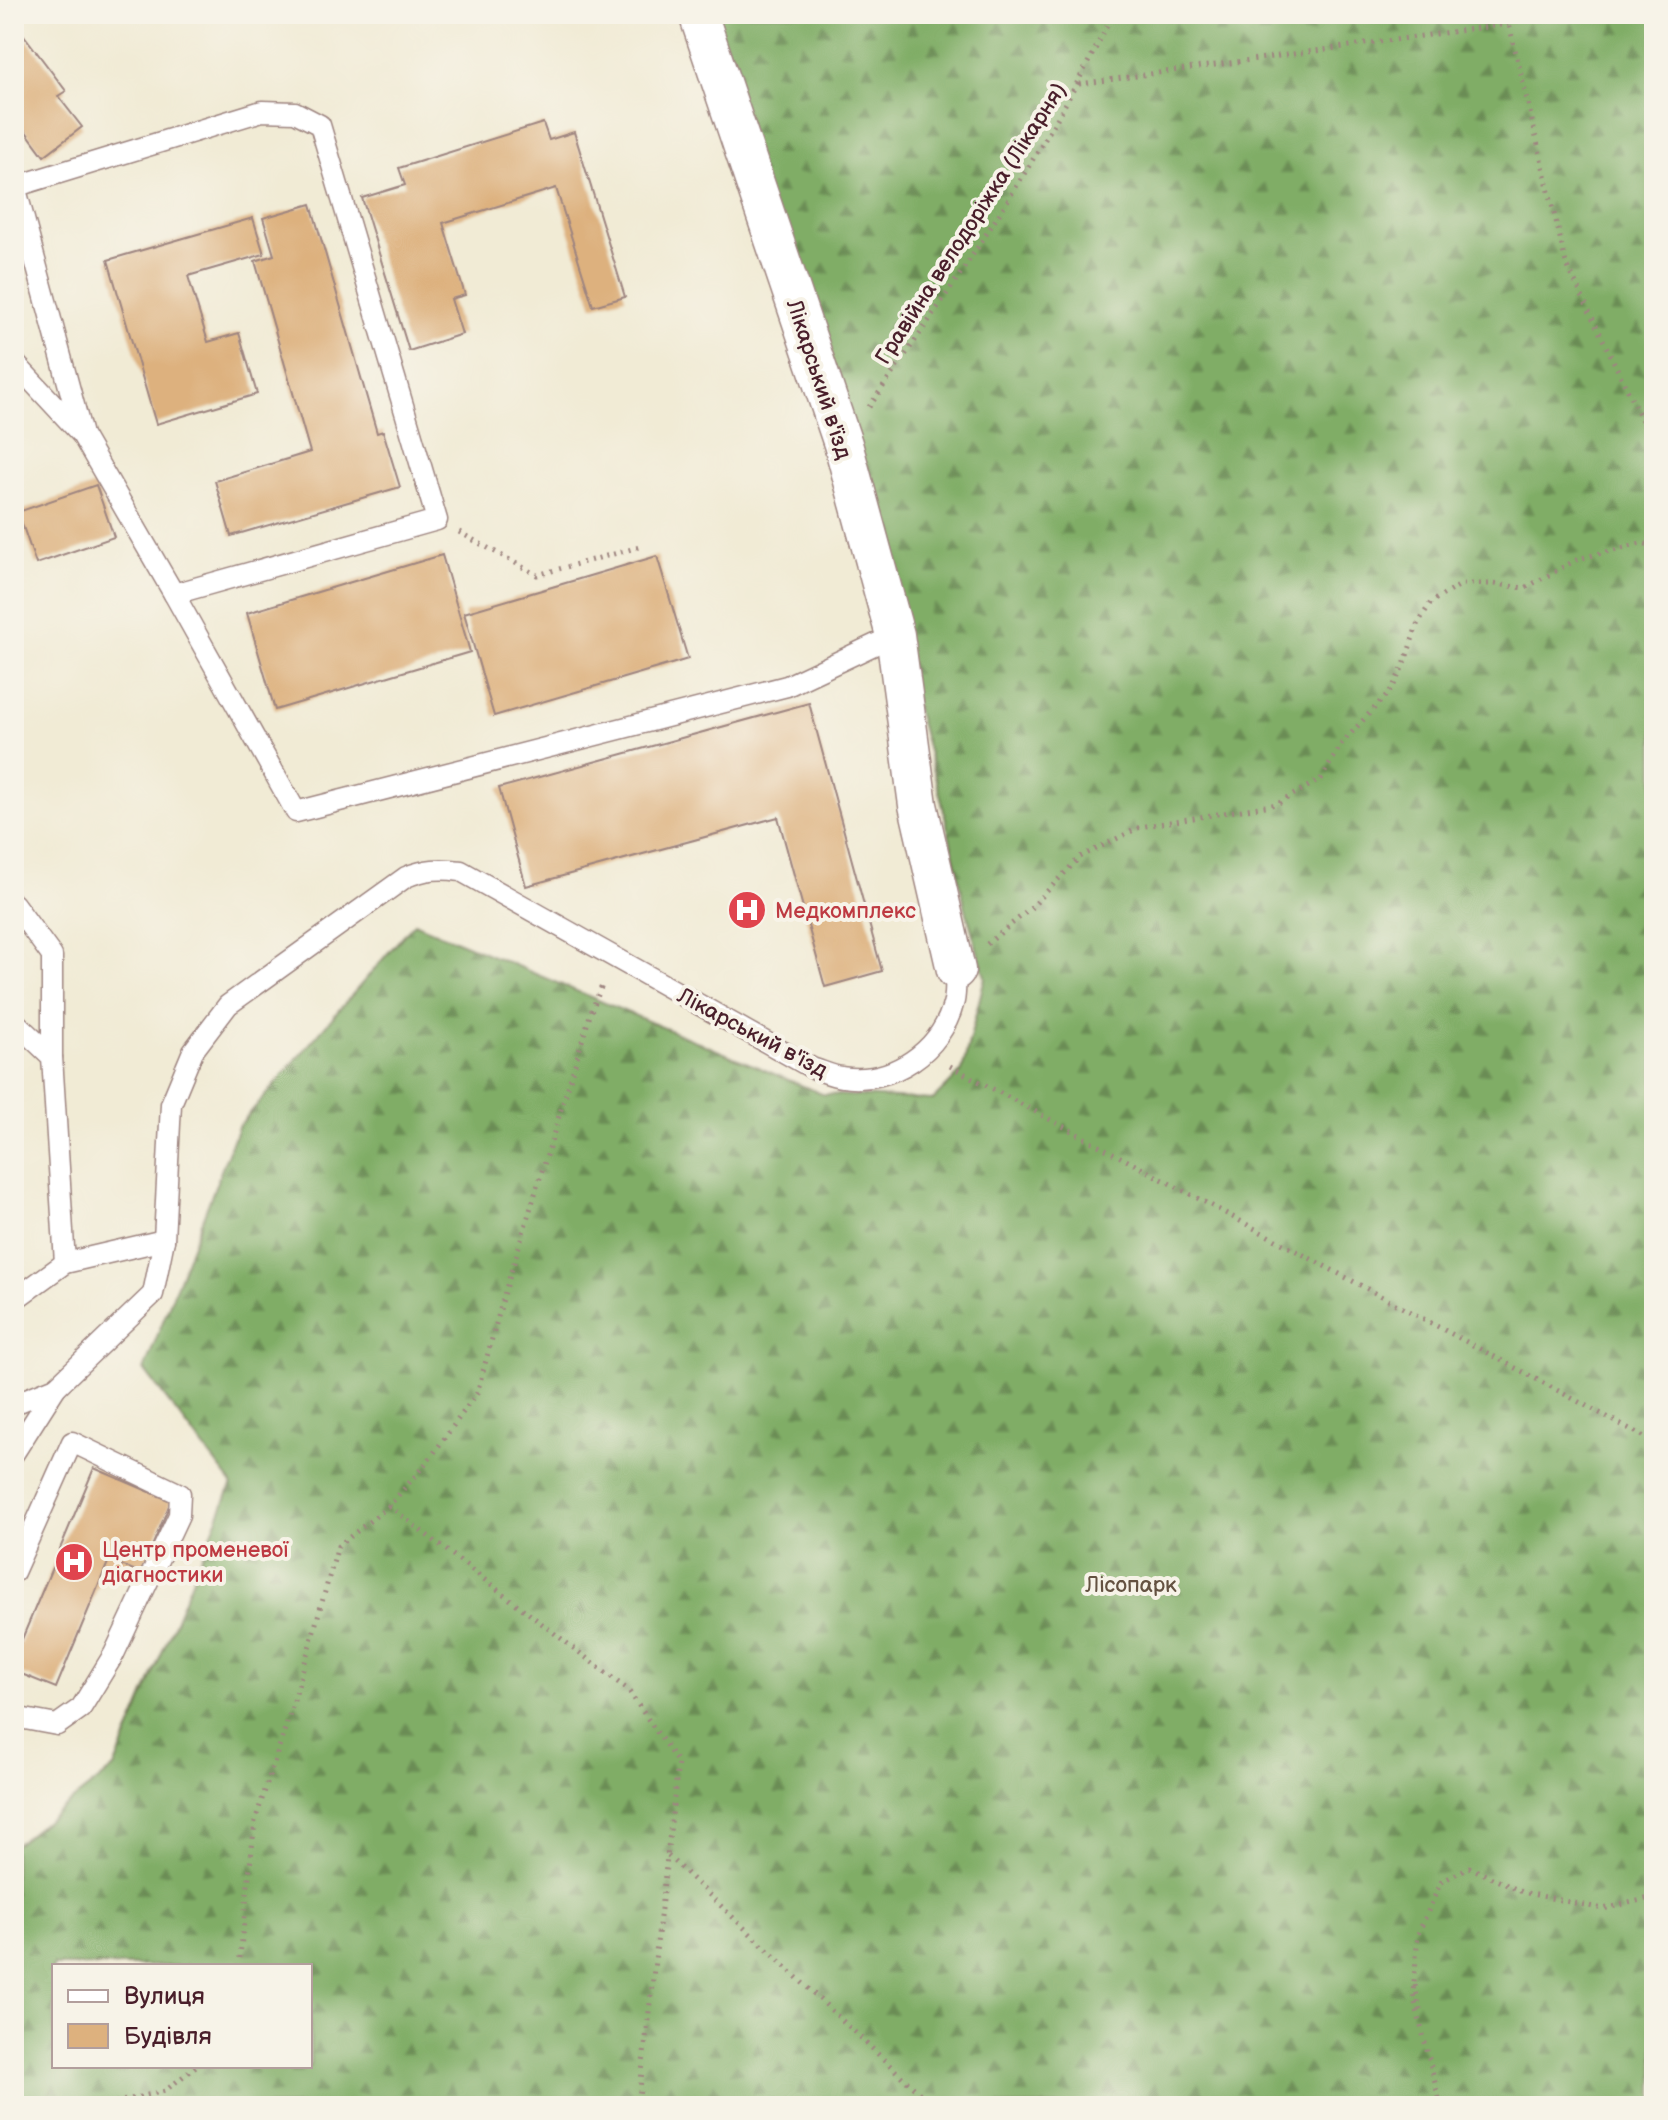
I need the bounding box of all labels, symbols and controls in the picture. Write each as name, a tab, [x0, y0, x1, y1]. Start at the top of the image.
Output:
street label: Гравійна велодоріжка (Лікарня)	[870, 78, 1073, 370]
street label: Лікарський в'їзд	[780, 295, 857, 463]
hospital icon: Медкомплекс	[726, 889, 768, 931]
place label: Медкомплекс	[775, 898, 916, 925]
street label: Лікарський в'їзд	[672, 982, 832, 1084]
place label: Центр променевої діагностики	[102, 1537, 289, 1589]
hospital icon: Центр променевої діагностики	[53, 1541, 95, 1583]
park label: Лісопарк	[1084, 1572, 1177, 1599]
legend	[52, 1964, 312, 2068]
text: Вулиця	[124, 1982, 205, 2011]
text: Будівля	[124, 2022, 212, 2051]

